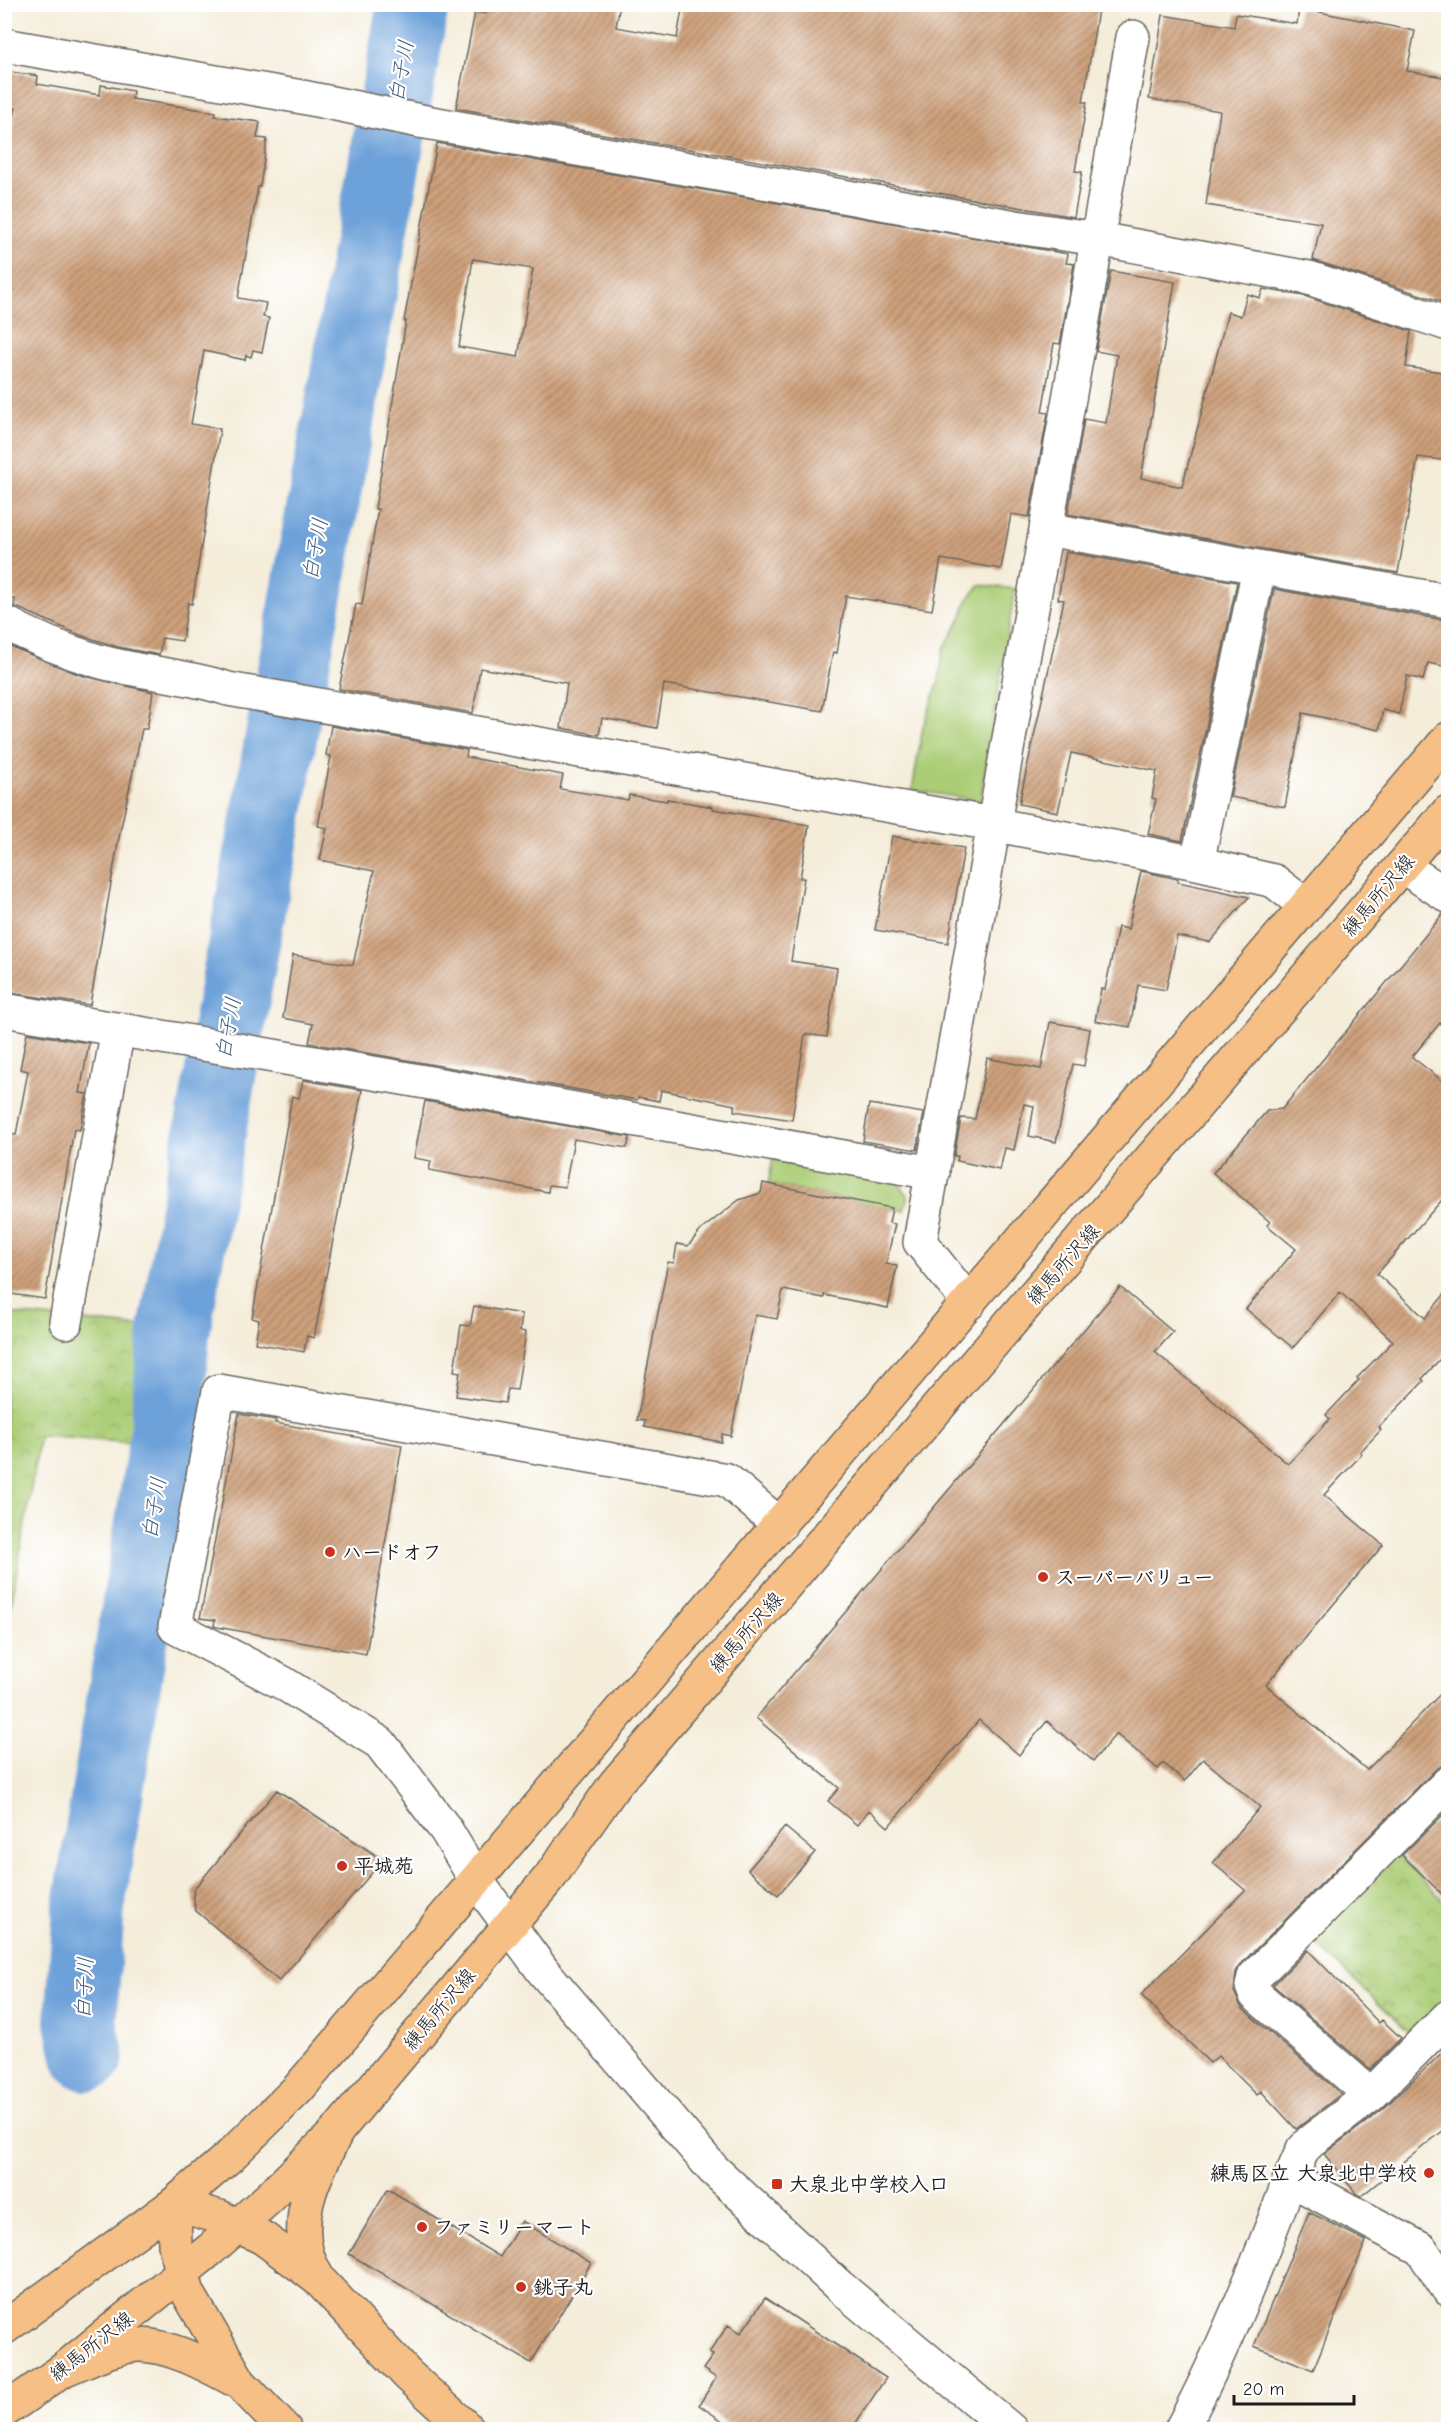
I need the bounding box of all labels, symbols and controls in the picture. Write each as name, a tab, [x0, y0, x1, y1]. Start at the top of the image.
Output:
water label: 白子川	[384, 38, 418, 104]
water label: 白子川	[298, 516, 332, 582]
street label: 練馬所沢線	[1337, 850, 1419, 941]
water label: 白子川	[211, 995, 245, 1061]
street label: 練馬所沢線	[1022, 1219, 1105, 1310]
water label: 白子川	[137, 1475, 171, 1541]
place label: ハードオフ	[342, 1541, 442, 1564]
marker: ハードオフ	[323, 1545, 337, 1559]
place label: スーパーバリュー	[1055, 1566, 1214, 1589]
marker: スーパーバリュー	[1036, 1570, 1050, 1584]
street label: 練馬所沢線	[705, 1587, 788, 1678]
place label: 平城苑	[354, 1855, 414, 1878]
marker: 平城苑	[335, 1859, 349, 1873]
water label: 白子川	[70, 1956, 98, 2020]
street label: 練馬所沢線	[398, 1964, 480, 2055]
place label: 練馬区立 大泉北中学校	[1210, 2162, 1417, 2185]
marker: 練馬区立 大泉北中学校	[1422, 2166, 1436, 2180]
place label: 大泉北中学校入口	[789, 2173, 949, 2196]
marker: 大泉北中学校入口	[770, 2177, 784, 2191]
place label: ファミリーマート	[434, 2216, 595, 2239]
marker: ファミリーマート	[415, 2220, 429, 2234]
place label: 銚子丸	[533, 2276, 593, 2299]
marker: 銚子丸	[514, 2280, 528, 2294]
street label: 練馬所沢線	[45, 2307, 138, 2386]
scale bar	[1234, 2368, 1354, 2406]
text: 20 m	[1243, 2379, 1284, 2400]

